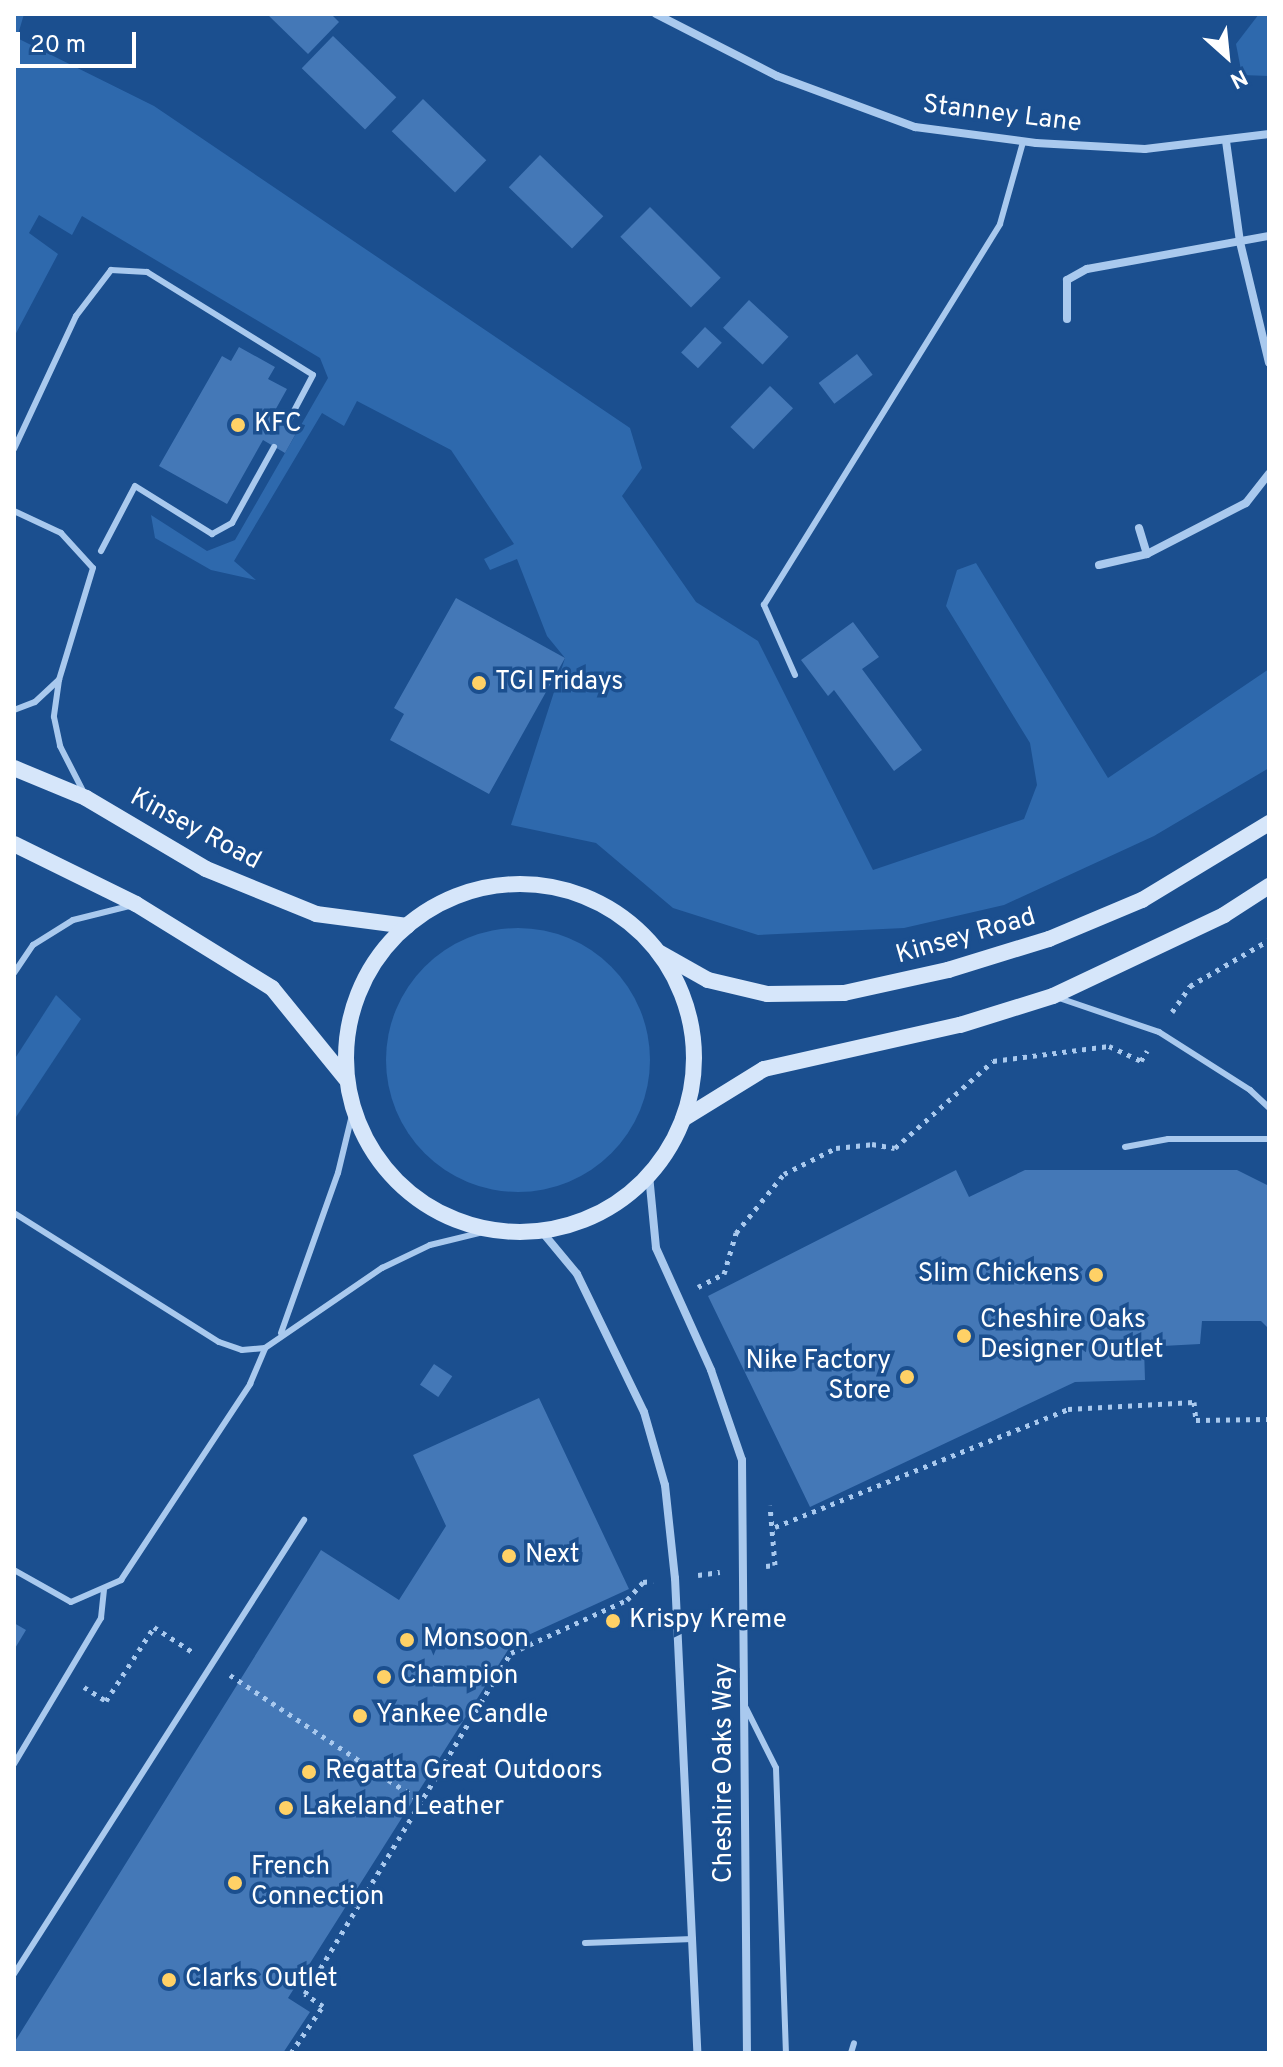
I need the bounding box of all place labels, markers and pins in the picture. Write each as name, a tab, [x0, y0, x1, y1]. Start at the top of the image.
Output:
place label: KFC	[254, 409, 302, 441]
marker: KFC	[229, 416, 247, 434]
place label: TGI Fridays	[495, 667, 623, 699]
marker: TGI Fridays	[470, 674, 488, 692]
place label: Slim Chickens	[918, 1259, 1080, 1291]
marker: Slim Chickens	[1087, 1266, 1105, 1284]
place label: Cheshire Oaks Designer Outlet	[980, 1305, 1164, 1366]
marker: Cheshire Oaks Designer Outlet	[955, 1327, 973, 1345]
place label: Nike Factory Store	[745, 1346, 891, 1408]
marker: Nike Factory Store	[898, 1368, 916, 1386]
place label: Next	[525, 1540, 580, 1572]
marker: Next	[500, 1547, 518, 1565]
place label: Krispy Kreme	[629, 1605, 787, 1637]
marker: Krispy Kreme	[604, 1612, 622, 1630]
place label: Monsoon	[423, 1624, 529, 1656]
marker: Monsoon	[398, 1631, 416, 1649]
place label: Champion	[400, 1661, 518, 1693]
marker: Champion	[375, 1668, 393, 1686]
place label: Yankee Candle	[376, 1700, 548, 1732]
marker: Yankee Candle	[351, 1707, 369, 1725]
place label: Regatta Great Outdoors	[325, 1756, 603, 1788]
marker: Regatta Great Outdoors	[300, 1763, 318, 1781]
place label: Lakeland Leather	[302, 1792, 504, 1824]
marker: Lakeland Leather	[277, 1799, 295, 1817]
place label: French Connection	[251, 1852, 384, 1914]
marker: French Connection	[226, 1874, 244, 1892]
place label: Clarks Outlet	[185, 1964, 338, 1996]
marker: Clarks Outlet	[160, 1971, 178, 1989]

